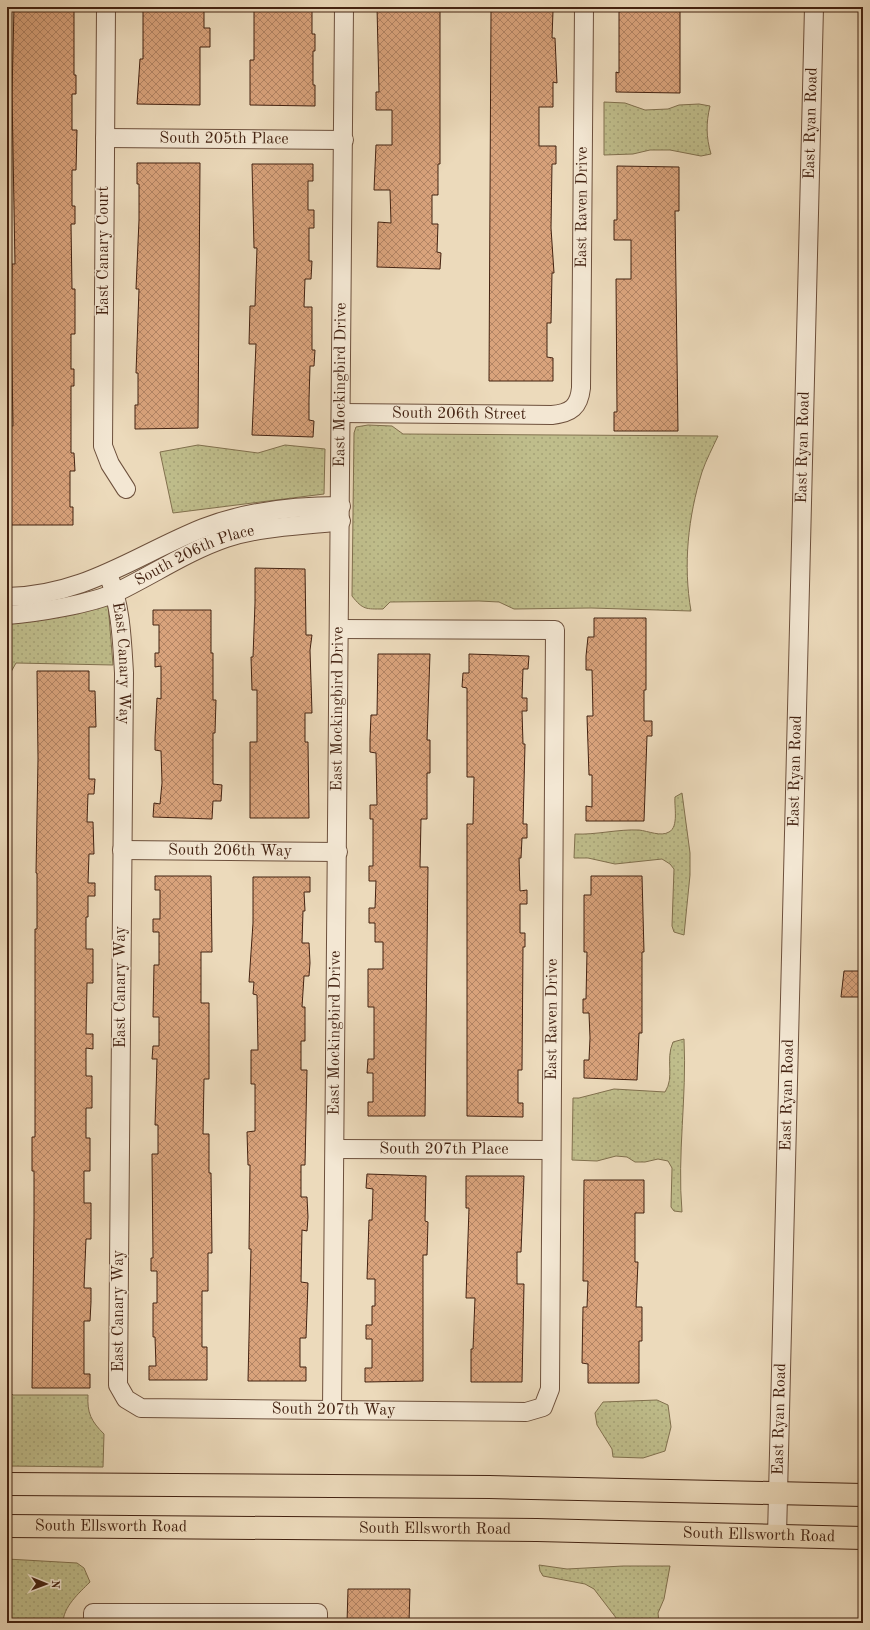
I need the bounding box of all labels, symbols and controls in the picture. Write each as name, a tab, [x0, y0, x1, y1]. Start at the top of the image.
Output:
street label: East Ryan Road	[802, 67, 821, 180]
street label: South 205th Place	[159, 130, 289, 148]
street label: East Raven Drive	[574, 147, 591, 268]
street label: East Canary Court	[96, 186, 112, 316]
street label: East Mockingbird Drive	[332, 303, 349, 467]
street label: East Ryan Road	[794, 391, 813, 504]
street label: South 206th Street	[392, 405, 527, 423]
street label: South 206th Place	[132, 523, 256, 589]
street label: East Canary Way	[109, 601, 132, 725]
street label: East Mockingbird Drive	[329, 627, 347, 791]
street label: East Ryan Road	[786, 715, 805, 827]
street label: South 206th Way	[168, 842, 292, 860]
street label: East Canary Way	[113, 925, 129, 1048]
street label: East Mockingbird Drive	[327, 951, 344, 1115]
street label: East Raven Drive	[544, 959, 561, 1080]
street label: East Ryan Road	[778, 1039, 797, 1151]
street label: South 207th Place	[379, 1141, 509, 1158]
street label: East Canary Way	[111, 1249, 127, 1372]
street label: East Ryan Road	[770, 1363, 789, 1475]
street label: South 207th Way	[272, 1401, 396, 1419]
street label: South Ellsworth Road	[35, 1518, 187, 1535]
street label: South Ellsworth Road	[359, 1521, 511, 1538]
street label: South Ellsworth Road	[682, 1526, 835, 1545]
north arrow	[26, 1564, 66, 1604]
text: N	[49, 1580, 60, 1589]

